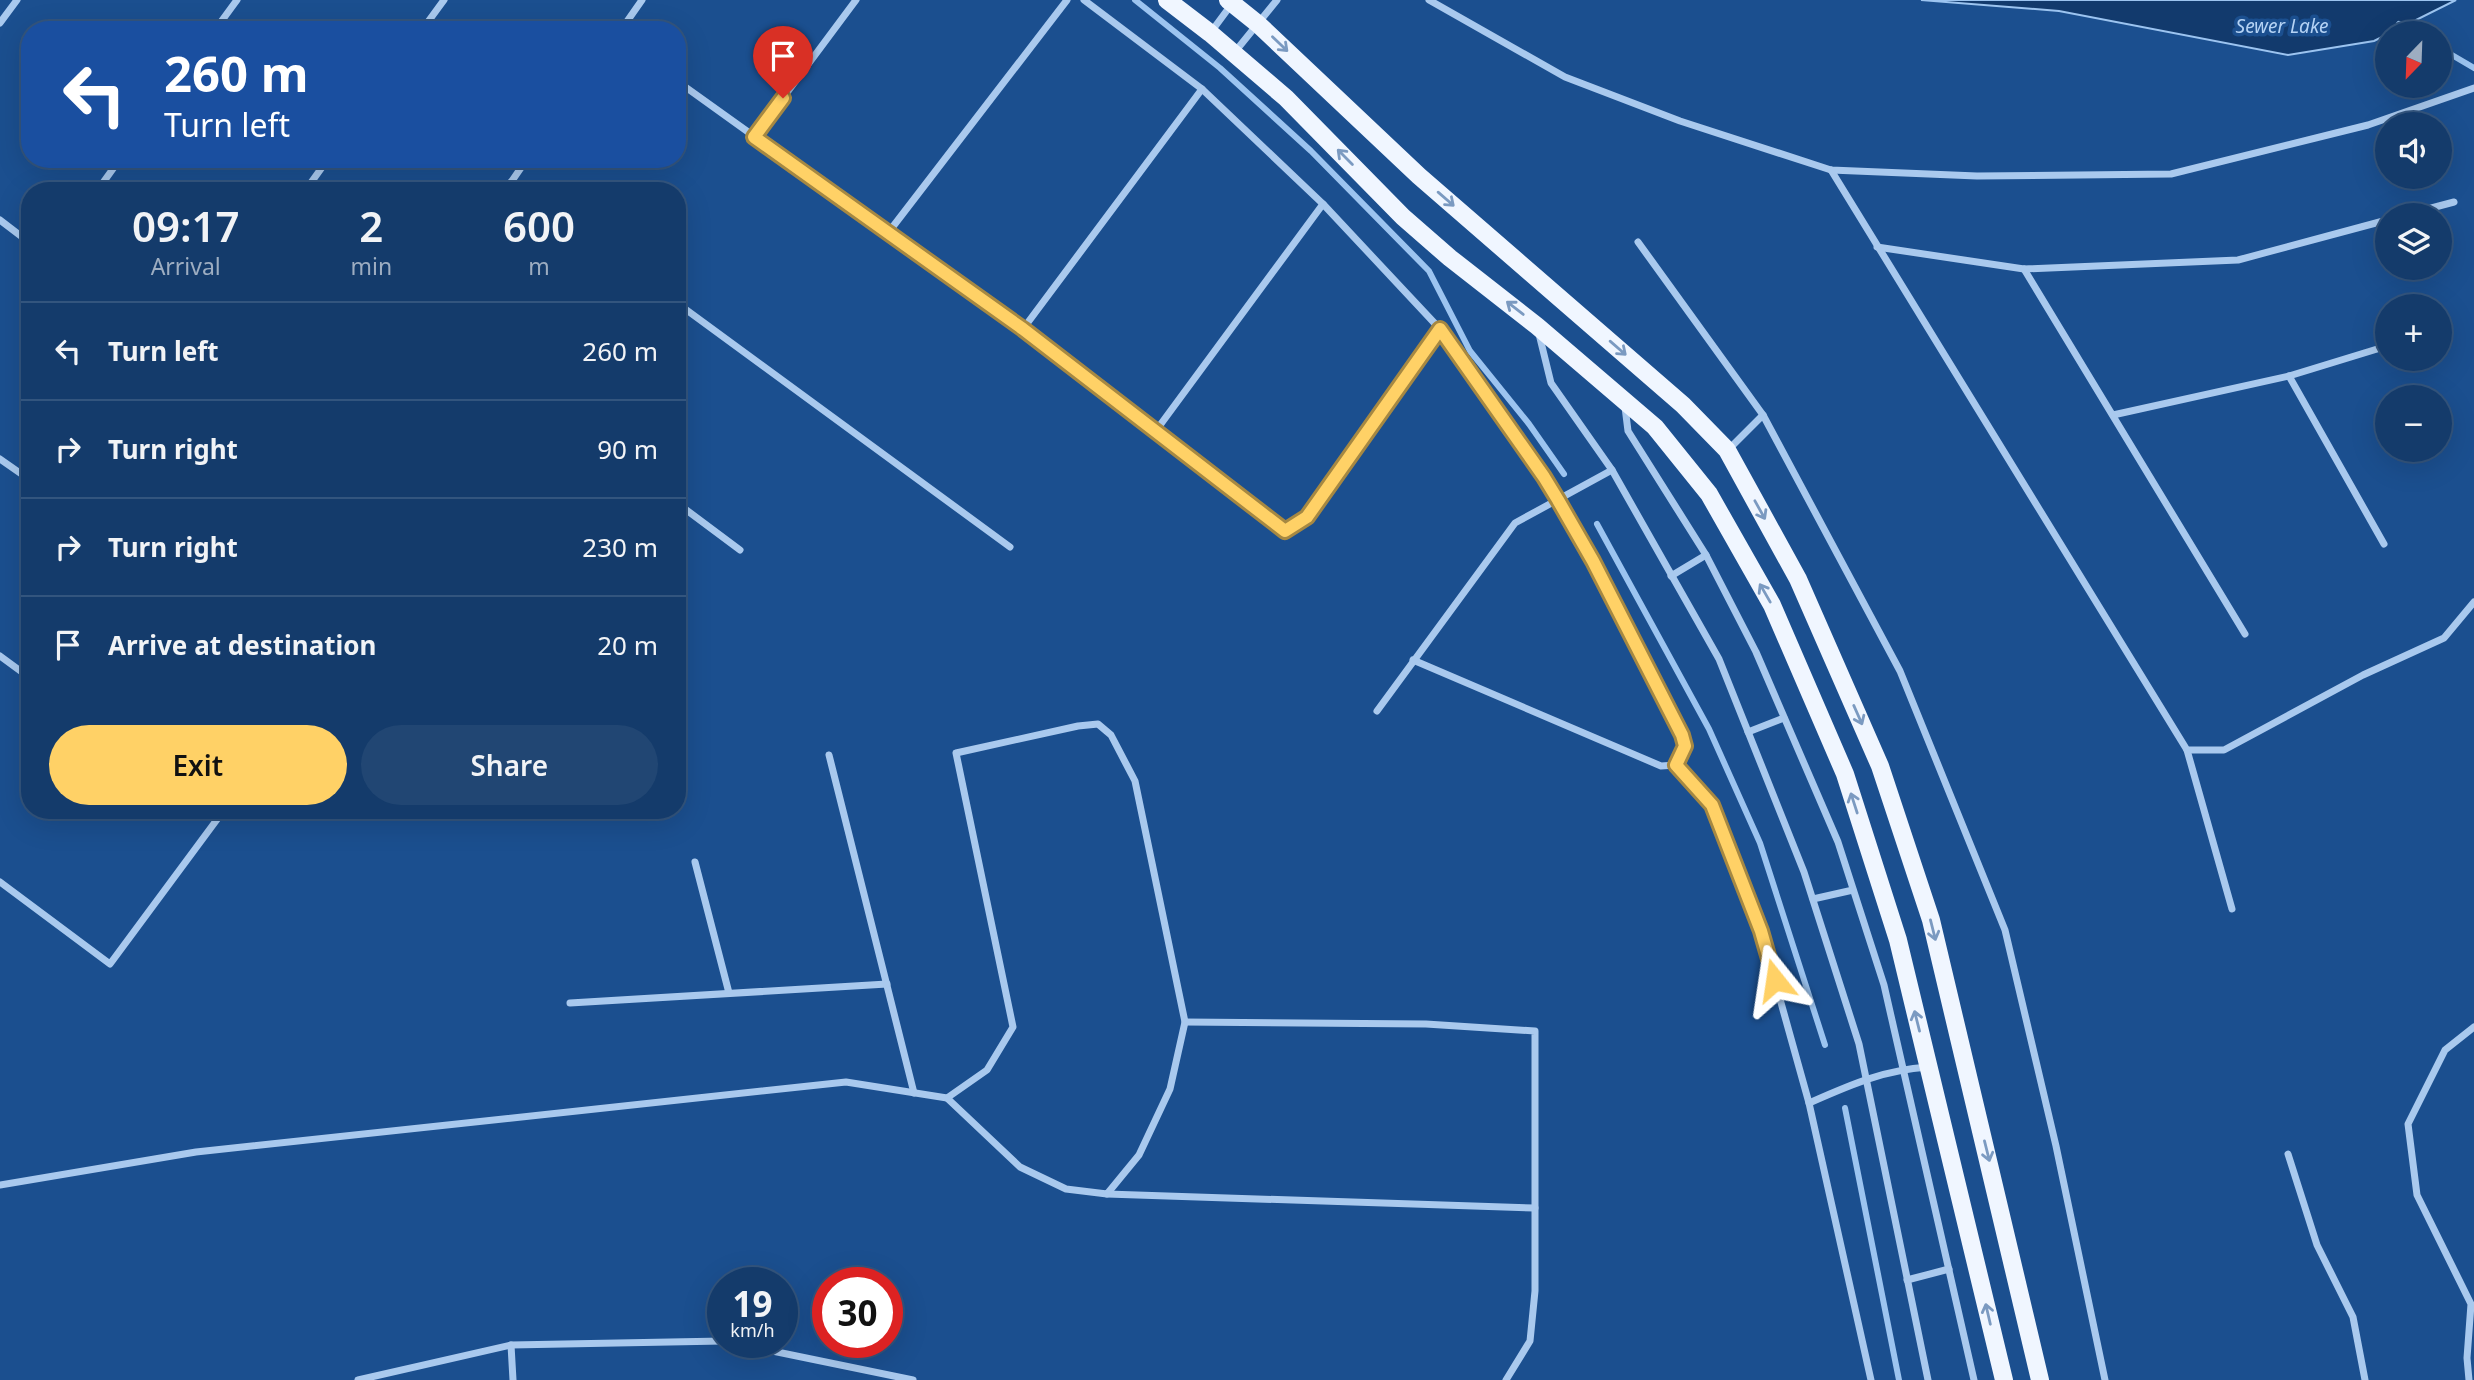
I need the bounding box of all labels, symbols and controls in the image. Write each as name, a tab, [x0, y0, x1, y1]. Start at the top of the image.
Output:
water label: Sewer Lake	[2236, 13, 2328, 39]
north arrow	[2375, 21, 2452, 98]
map controls	[2375, 21, 2452, 462]
pin	[753, 26, 813, 98]
one-way arrow	[1271, 36, 1288, 53]
icon: arrive	[764, 37, 802, 75]
text: 260 m	[164, 40, 309, 106]
icon: left	[49, 49, 140, 140]
text: Turn left	[164, 103, 290, 146]
button: sound	[2375, 112, 2452, 189]
one-way arrow	[1337, 149, 1354, 166]
one-way arrow	[1437, 191, 1455, 207]
text: 09:17	[132, 197, 240, 254]
text: 2	[359, 197, 383, 254]
text: 600	[503, 197, 575, 254]
button: layers	[2375, 203, 2452, 280]
text: Arrival	[151, 250, 221, 282]
text: min	[350, 250, 392, 282]
text: m	[528, 250, 550, 282]
button: +	[2375, 294, 2452, 371]
one-way arrow	[1506, 301, 1524, 316]
icon: left	[49, 332, 87, 370]
text: Turn left	[108, 333, 219, 369]
text: 260 m	[582, 333, 658, 369]
one-way arrow	[1609, 340, 1627, 356]
button: −	[2375, 385, 2452, 462]
icon: right	[49, 430, 87, 468]
text: Turn right	[108, 431, 238, 467]
text: 90 m	[597, 431, 658, 467]
one-way arrow	[1754, 499, 1767, 520]
icon: right	[49, 528, 87, 566]
text: Turn right	[108, 529, 238, 565]
text: 230 m	[582, 529, 658, 565]
one-way arrow	[1758, 584, 1772, 604]
icon: arrive	[49, 626, 87, 664]
text: Arrive at destination	[108, 627, 377, 663]
text: 20 m	[597, 627, 658, 663]
one-way arrow	[1852, 704, 1865, 726]
button: Exit	[49, 725, 347, 805]
button: Share	[361, 725, 658, 805]
one-way arrow	[1847, 792, 1859, 814]
one-way arrow	[1927, 918, 1940, 941]
position arrow	[1738, 943, 1812, 1017]
one-way arrow	[1910, 1010, 1924, 1033]
one-way arrow	[1980, 1139, 1994, 1162]
speed limit sign: 30	[812, 1267, 903, 1358]
text: 19	[732, 1280, 773, 1327]
one-way arrow	[1981, 1303, 1994, 1325]
text: km/h	[730, 1318, 775, 1342]

